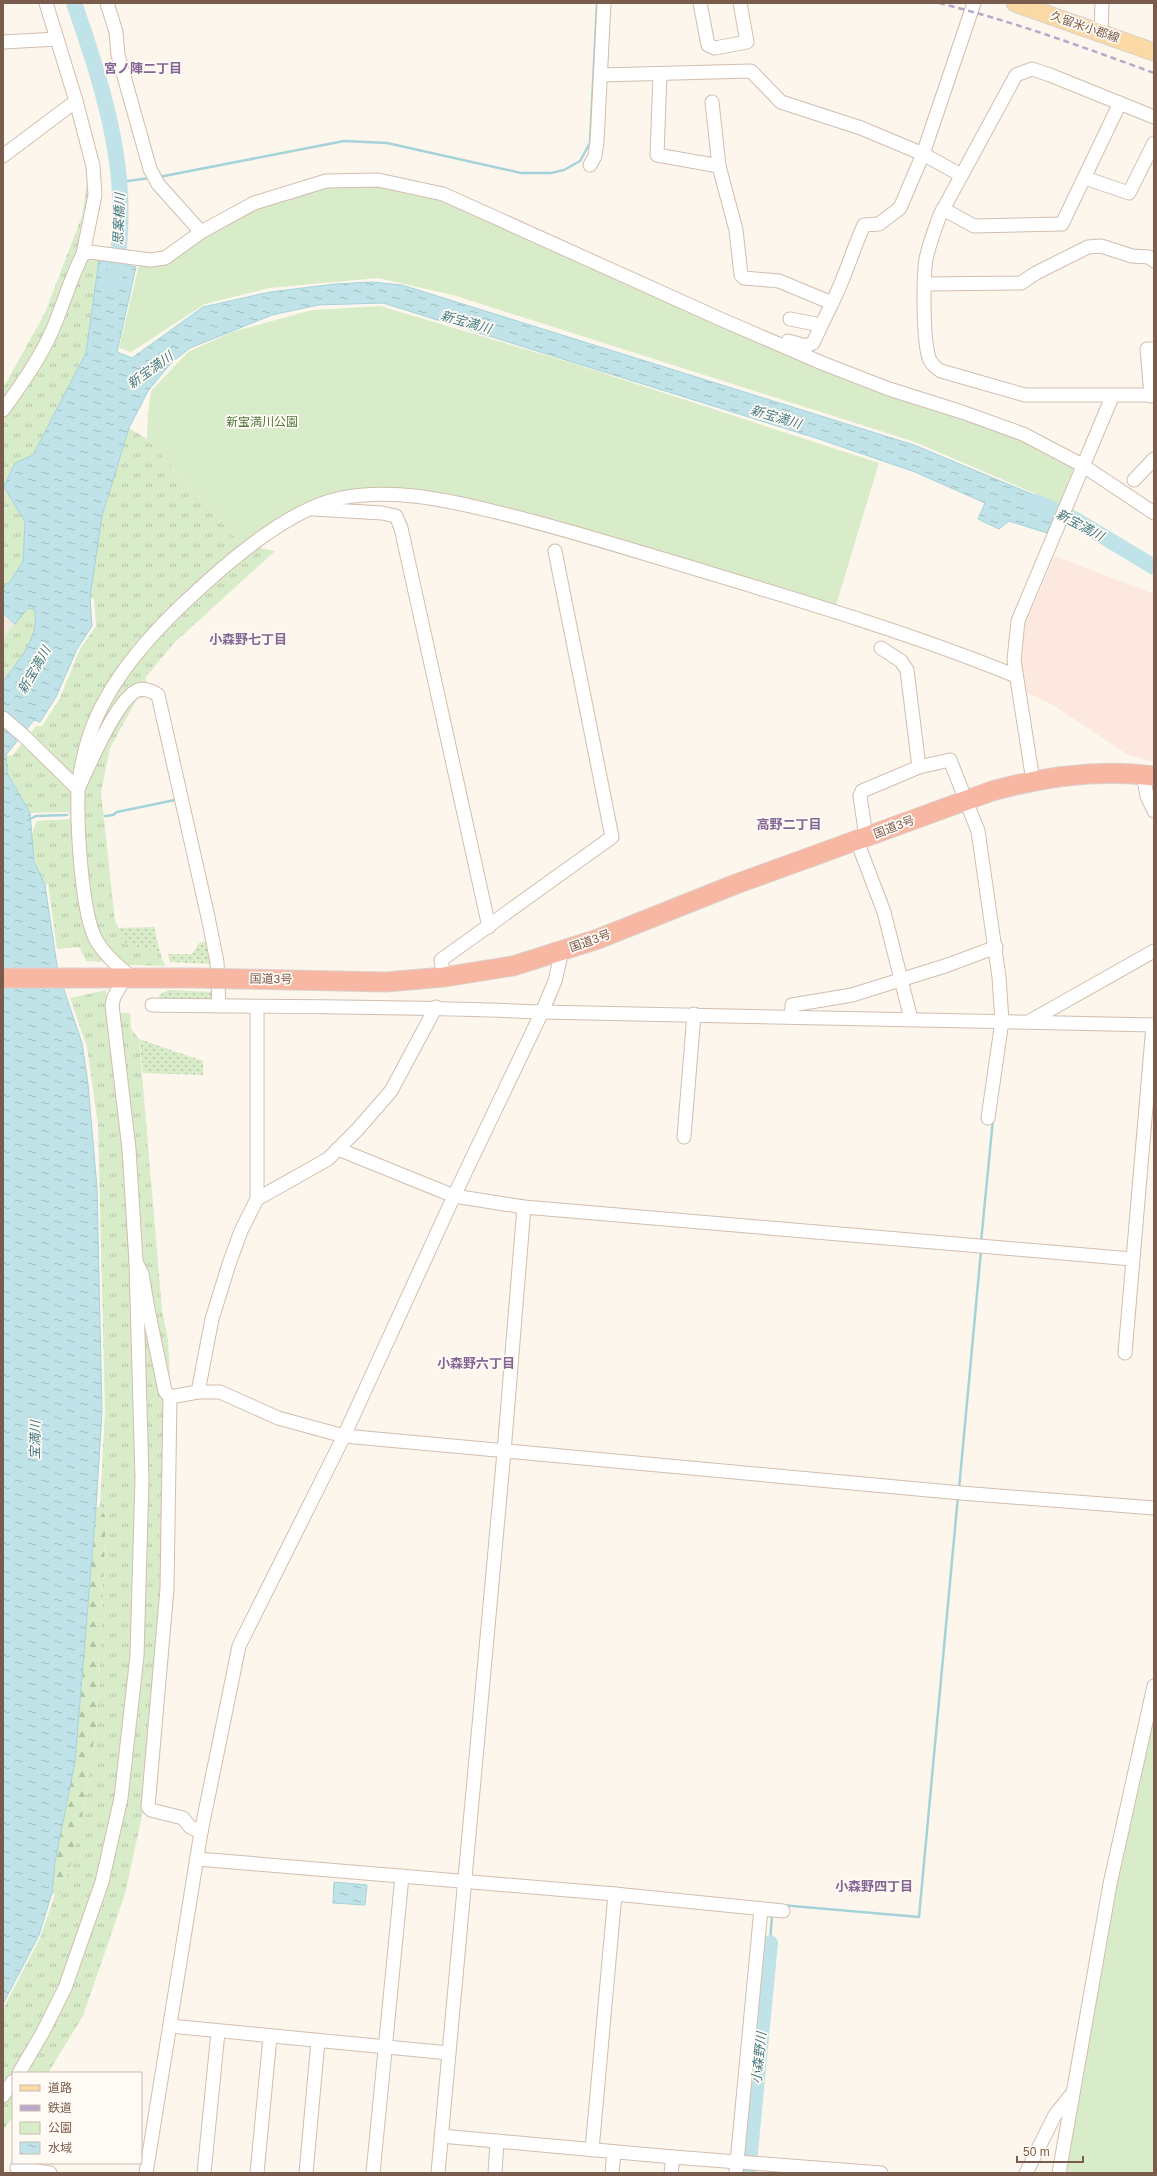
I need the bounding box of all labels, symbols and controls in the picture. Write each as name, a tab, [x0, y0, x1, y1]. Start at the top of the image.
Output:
street label: 久留米小郡線	[1049, 9, 1121, 45]
district label: 宮ノ陣二丁目	[104, 61, 182, 76]
water label: 思案橋川	[111, 191, 127, 245]
water label: 新宝満川	[439, 308, 495, 337]
water label: 新宝満川	[125, 347, 177, 391]
water label: 新宝満川	[749, 402, 805, 432]
park label: 新宝満川公園	[226, 415, 298, 429]
water label: 新宝満川	[1054, 506, 1108, 545]
district label: 小森野七丁目	[209, 632, 287, 647]
water label: 新宝満川	[15, 642, 54, 696]
street label: 国道3号	[872, 813, 916, 841]
district label: 高野二丁目	[756, 817, 822, 832]
street label: 国道3号	[568, 927, 612, 955]
street label: 国道3号	[250, 972, 292, 986]
district label: 小森野六丁目	[437, 1356, 515, 1371]
water label: 宝満川	[27, 1418, 43, 1460]
district label: 小森野四丁目	[835, 1879, 913, 1894]
water label: 小森野川	[749, 2029, 769, 2085]
legend	[12, 2072, 142, 2164]
text: 道路	[48, 2081, 72, 2095]
text: 鉄道	[48, 2101, 72, 2115]
text: 公園	[48, 2121, 72, 2135]
scale bar	[1017, 2138, 1083, 2164]
text: 水域	[48, 2141, 72, 2155]
text: 50 m	[1023, 2145, 1050, 2159]

